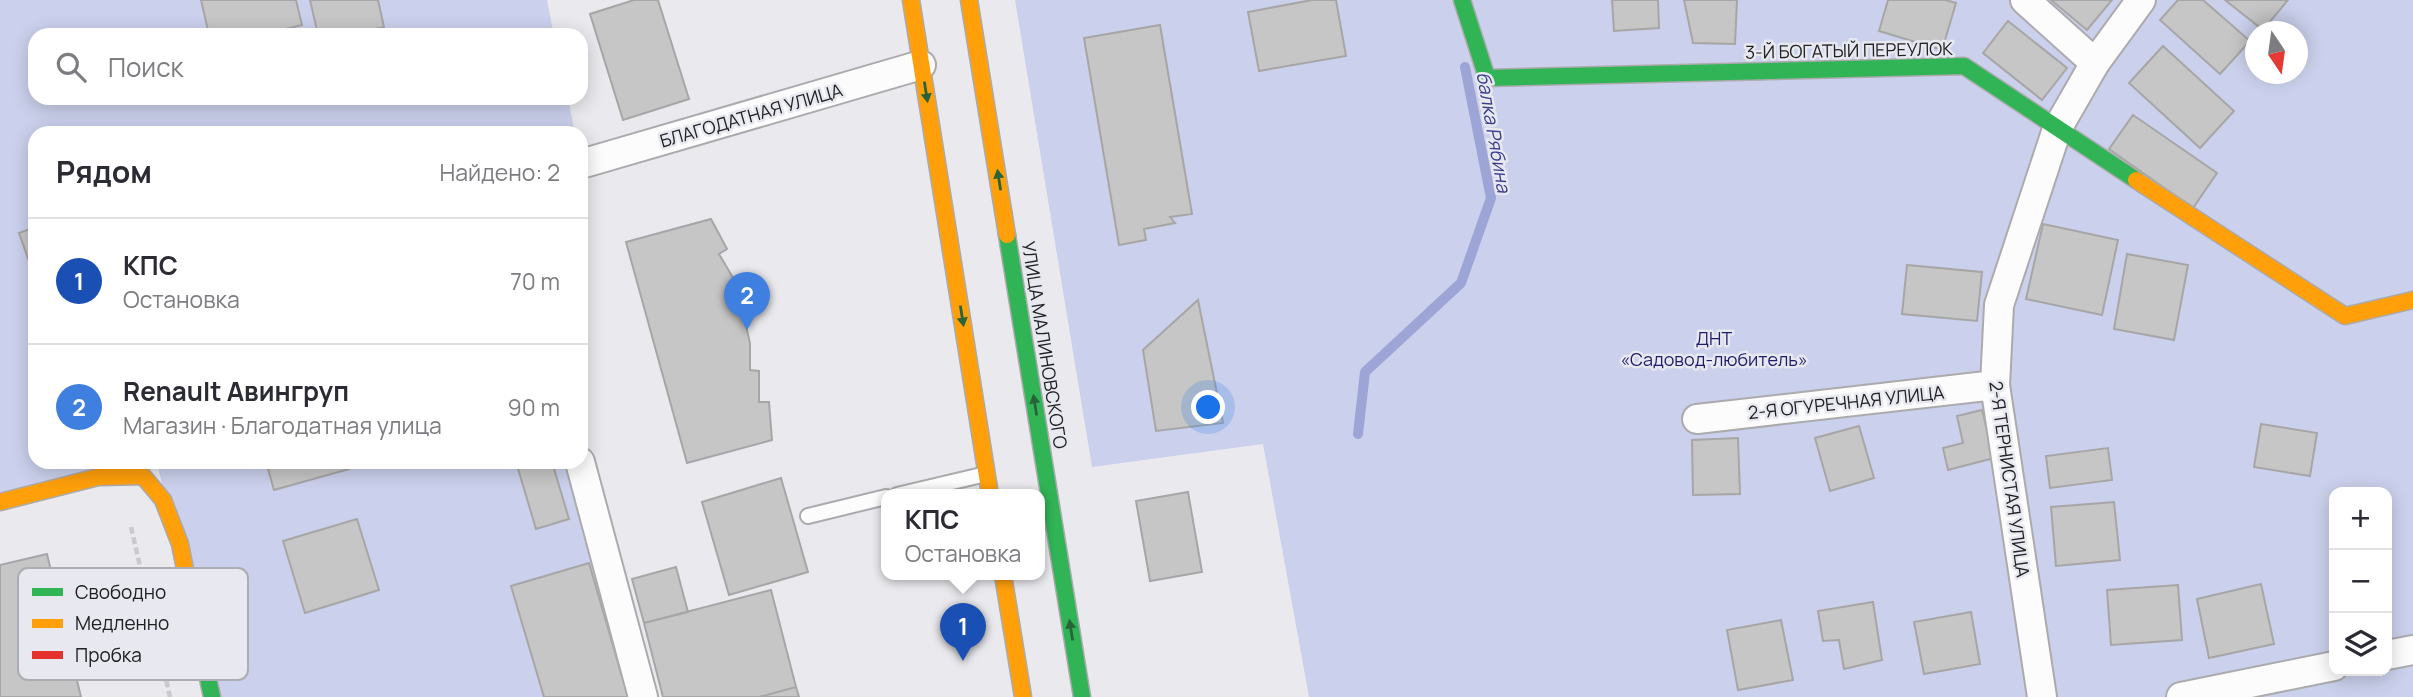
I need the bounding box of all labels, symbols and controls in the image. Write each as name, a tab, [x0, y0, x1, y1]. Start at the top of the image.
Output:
north arrow	[2245, 21, 2308, 84]
search box	[28, 28, 588, 105]
street label: 3-Й БОГАТЫЙ ПЕРЕУЛОК	[1745, 36, 1953, 64]
icon: search	[52, 48, 90, 86]
text: Поиск	[108, 49, 183, 85]
water label: балка Рябина	[1471, 70, 1518, 196]
street label: БЛАГОДАТНАЯ УЛИЦА	[657, 77, 846, 153]
one-way arrow	[921, 81, 932, 103]
text: Рядом	[56, 151, 152, 192]
text: Найдено: 2	[439, 156, 560, 188]
one-way arrow	[993, 169, 1004, 191]
street label: УЛИЦА МАЛИНОВСКОГО	[1017, 240, 1073, 450]
text: КПС	[123, 247, 178, 283]
text: 1	[74, 265, 84, 297]
text: 70 m	[510, 265, 560, 297]
pin: 2	[724, 272, 770, 330]
text: Остановка	[123, 283, 240, 315]
one-way arrow	[957, 305, 968, 327]
park label: ДНТ «Садовод-любитель»	[1620, 326, 1808, 371]
text: Renault Авингруп	[123, 373, 349, 409]
street label: 2-Я ТЕРНИСТАЯ УЛИЦА	[1984, 379, 2036, 579]
street label: 2-Я ОГУРЕЧНАЯ УЛИЦА	[1747, 380, 1946, 424]
your location	[1191, 390, 1225, 424]
text: 2	[72, 391, 86, 423]
text: 90 m	[508, 391, 560, 423]
one-way arrow	[1029, 394, 1040, 416]
text: Магазин · Благодатная улица	[123, 409, 442, 441]
map controls	[2329, 487, 2392, 676]
button: +	[2329, 487, 2392, 550]
popup	[881, 489, 1045, 580]
text: КПС	[905, 501, 959, 537]
text: Остановка	[905, 537, 1021, 569]
button: −	[2329, 550, 2392, 613]
legend	[18, 568, 248, 680]
text: Свободно	[75, 579, 166, 605]
pin: 1	[940, 603, 986, 661]
text: Медленно	[75, 610, 169, 636]
button: layers	[2329, 613, 2392, 676]
one-way arrow	[1065, 619, 1076, 641]
text: Пробка	[75, 642, 142, 668]

